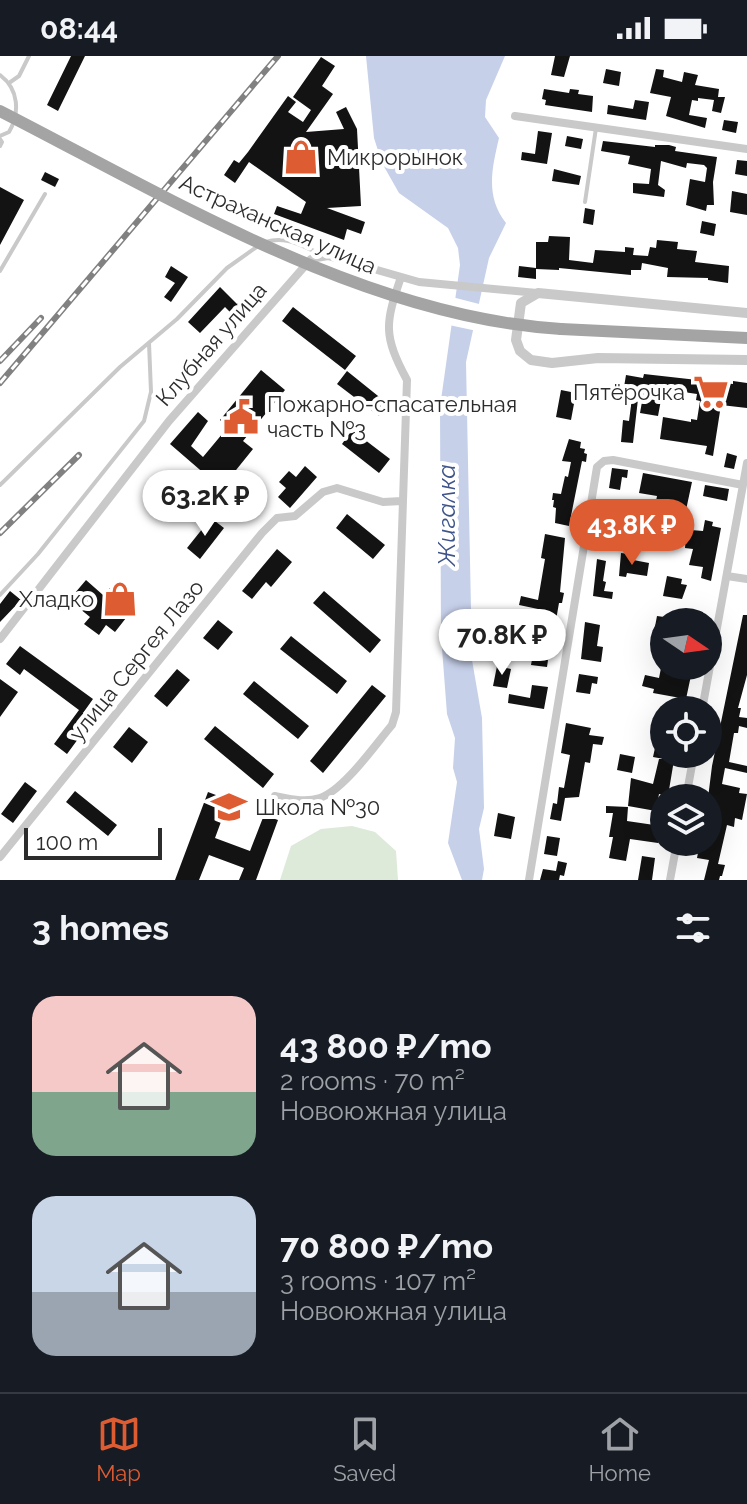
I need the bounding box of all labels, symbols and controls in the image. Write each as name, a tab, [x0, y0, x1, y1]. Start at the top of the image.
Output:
text: 08:44	[40, 11, 118, 46]
shop icon: Микрорынок	[282, 138, 320, 176]
place label: Микрорынок	[327, 144, 463, 170]
street label: Астраханская улица	[176, 169, 380, 279]
street label: Клубная улица	[150, 277, 272, 411]
supermarket icon: Пятёрочка	[692, 373, 730, 411]
place label: Пятёрочка	[573, 379, 685, 405]
place label: Пожарно-спасательная часть №3	[267, 391, 517, 442]
public building icon: Пожарно-спасательная часть №3	[222, 398, 260, 436]
water label: Жигалка	[432, 464, 461, 567]
pin: 63.2K ₽	[131, 470, 279, 538]
text: 63.2K ₽	[160, 481, 250, 511]
pin: 43.8K ₽	[558, 499, 706, 567]
text: 43.8K ₽	[587, 510, 677, 540]
street label: улица Сергея Лазо	[63, 574, 209, 746]
shop icon: Хладко	[101, 580, 139, 618]
place label: Хладко	[19, 586, 94, 612]
north arrow	[650, 608, 722, 680]
map controls	[650, 608, 722, 856]
pin: 70.8K ₽	[428, 609, 576, 677]
text: 70.8K ₽	[457, 620, 547, 650]
button: locate	[650, 696, 722, 768]
button: layers	[650, 784, 722, 856]
school or university icon: Школа №30	[210, 788, 248, 826]
place label: Школа №30	[255, 794, 380, 820]
scale bar	[24, 824, 162, 860]
text: 100 m	[36, 829, 98, 855]
icon: filters	[671, 906, 715, 950]
text: 3 homes	[32, 908, 169, 948]
text: 43 800 ₽/mo	[280, 1026, 492, 1066]
icon: home	[96, 1028, 192, 1124]
text: 2 rooms · 70 m²	[280, 1066, 465, 1096]
text: Новоюжная улица	[280, 1096, 507, 1126]
text: 70 800 ₽/mo	[280, 1226, 493, 1266]
icon: home	[96, 1228, 192, 1324]
text: 3 rooms · 107 m²	[280, 1266, 476, 1296]
text: Новоюжная улица	[280, 1296, 507, 1326]
tab: Map	[96, 1412, 141, 1486]
tab: Saved	[333, 1412, 396, 1486]
tab: Home	[589, 1412, 651, 1486]

